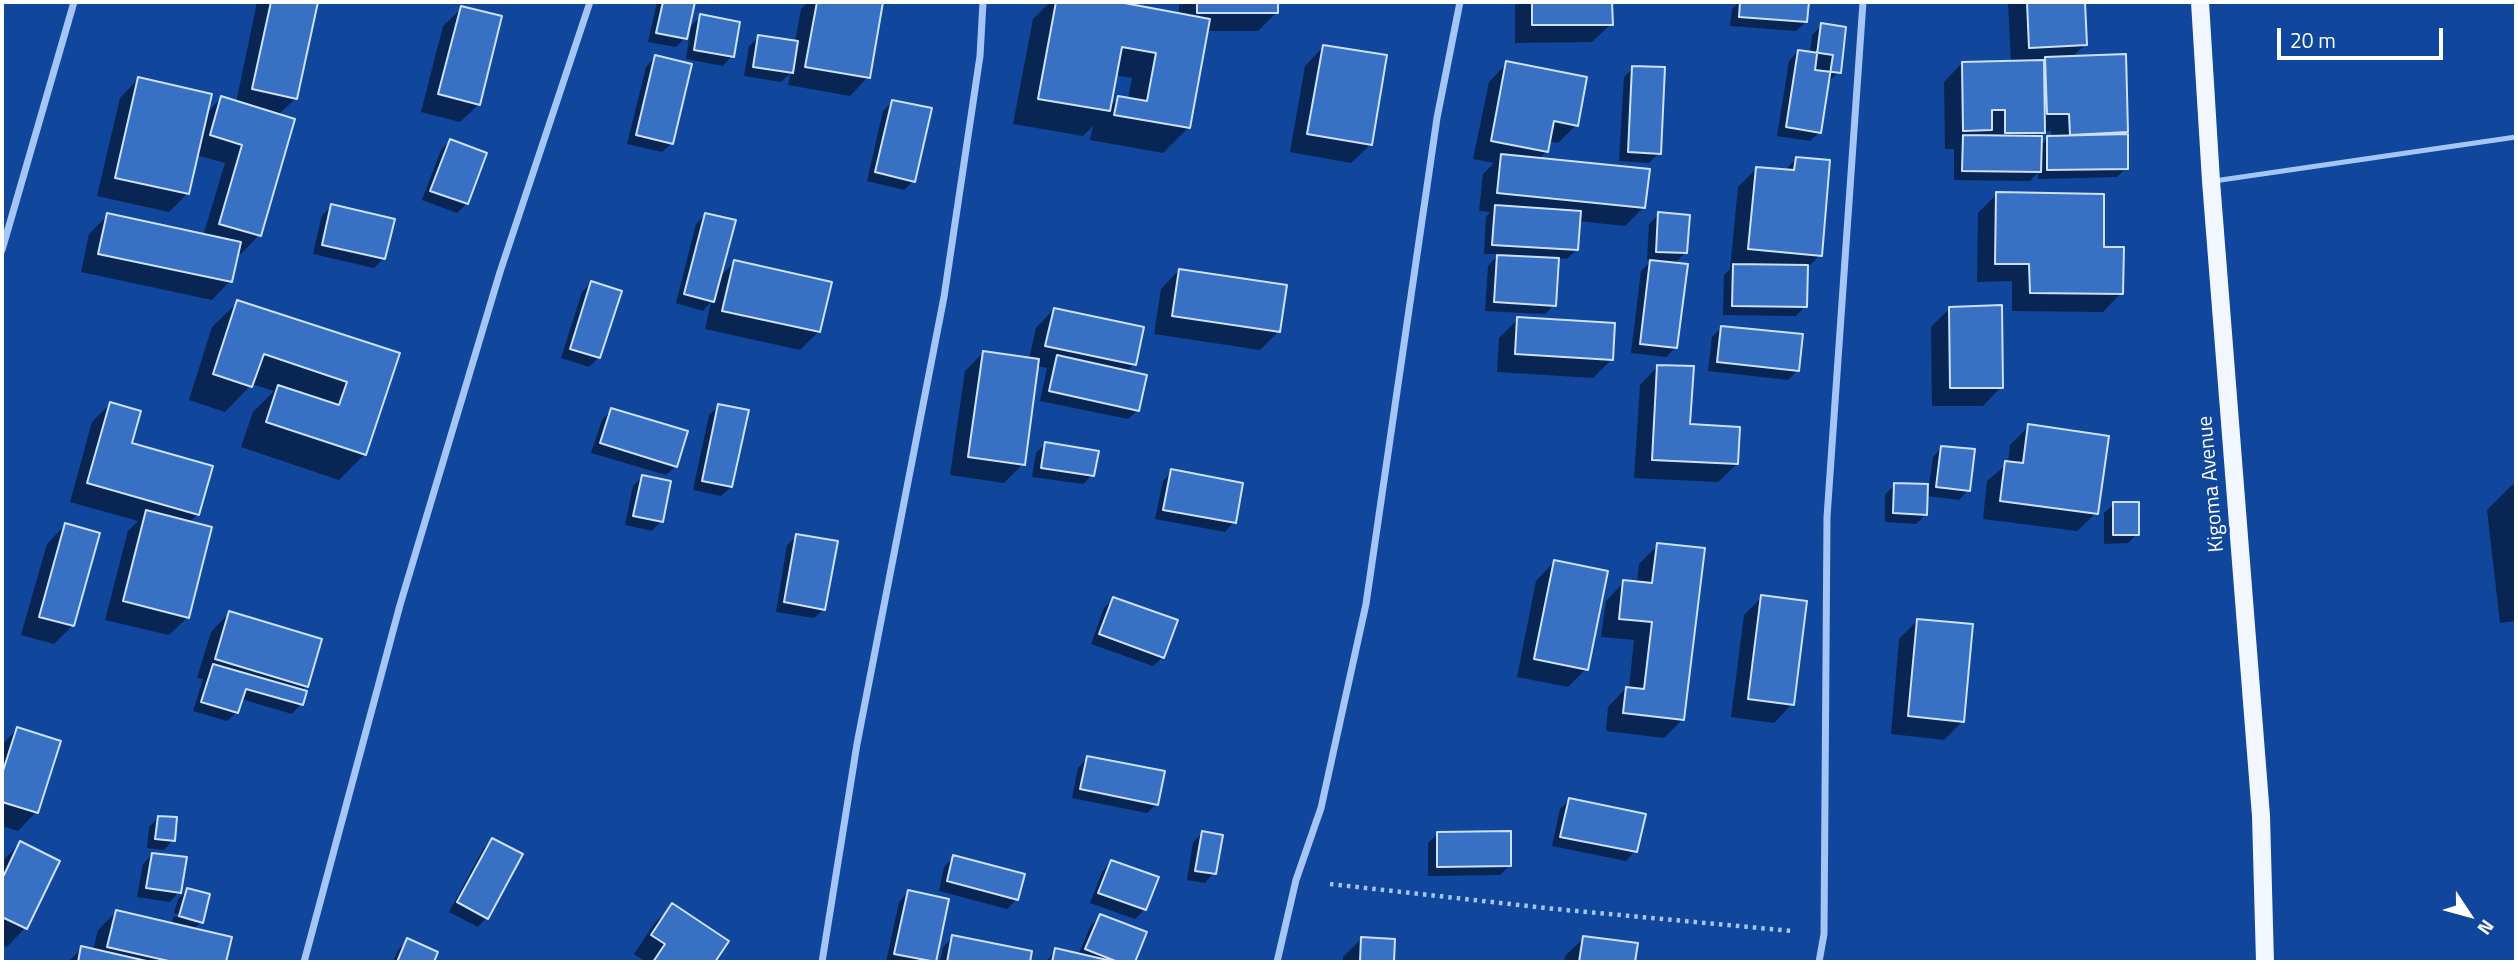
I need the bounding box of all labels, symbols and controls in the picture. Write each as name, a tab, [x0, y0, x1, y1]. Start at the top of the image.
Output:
scale bar	[2280, 14, 2446, 58]
text: 20 m	[2290, 24, 2336, 56]
street label: Kigoma Avenue	[2193, 415, 2231, 553]
north arrow	[2434, 880, 2504, 950]
text: N	[2471, 914, 2502, 941]

